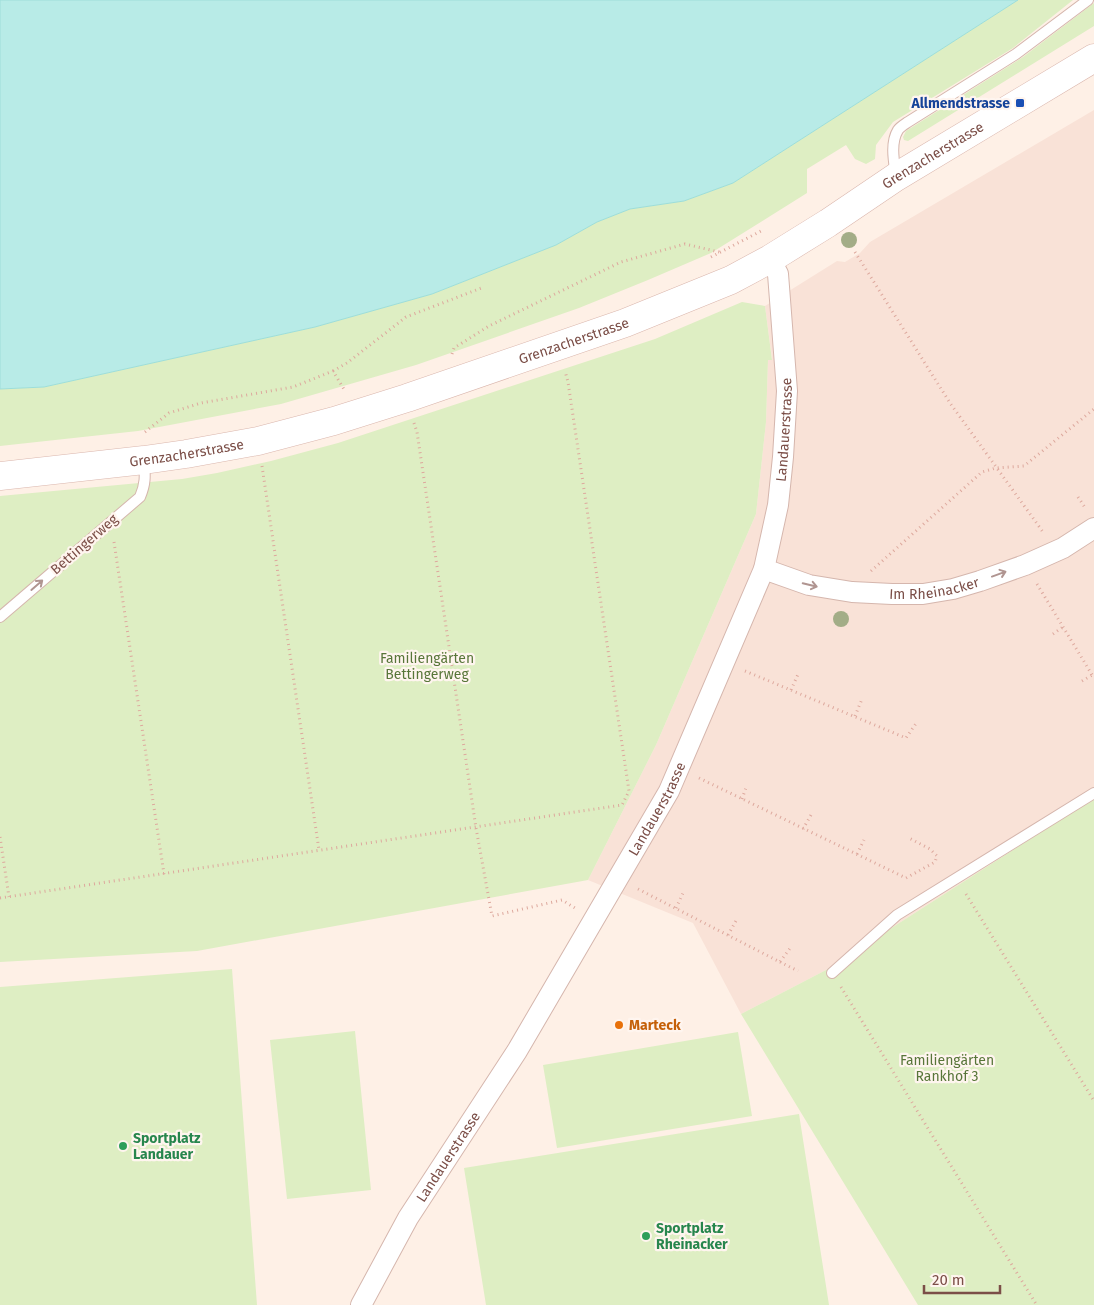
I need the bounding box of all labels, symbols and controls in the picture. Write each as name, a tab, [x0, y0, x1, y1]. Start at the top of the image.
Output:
place label: Allmendstrasse	[910, 95, 1010, 112]
marker: Allmendstrasse	[1014, 97, 1026, 109]
street label: Grenzacherstrasse	[879, 118, 987, 193]
street label: Grenzacherstrasse	[517, 314, 631, 368]
street label: Landauerstrasse	[772, 377, 796, 483]
street label: Grenzacherstrasse	[129, 436, 245, 471]
street label: Bettingerweg	[47, 510, 122, 578]
one-way arrow	[991, 569, 1006, 578]
street label: Im Rheinacker	[889, 574, 982, 603]
one-way arrow	[30, 580, 43, 591]
one-way arrow	[802, 581, 818, 590]
park label: Familiengärten Bettingerweg	[380, 650, 474, 683]
street label: Landauerstrasse	[625, 760, 689, 859]
place label: Marteck	[629, 1017, 681, 1034]
marker: Marteck	[613, 1019, 625, 1031]
park label: Familiengärten Rankhof 3	[900, 1052, 994, 1085]
street label: Landauerstrasse	[413, 1109, 484, 1205]
place label: Sportplatz Landauer	[133, 1130, 201, 1163]
marker: Sportplatz Landauer	[117, 1140, 129, 1152]
place label: Sportplatz Rheinacker	[656, 1220, 728, 1253]
marker: Sportplatz Rheinacker	[640, 1230, 652, 1242]
scale bar	[924, 1262, 1000, 1294]
text: 20 m	[932, 1271, 965, 1289]

